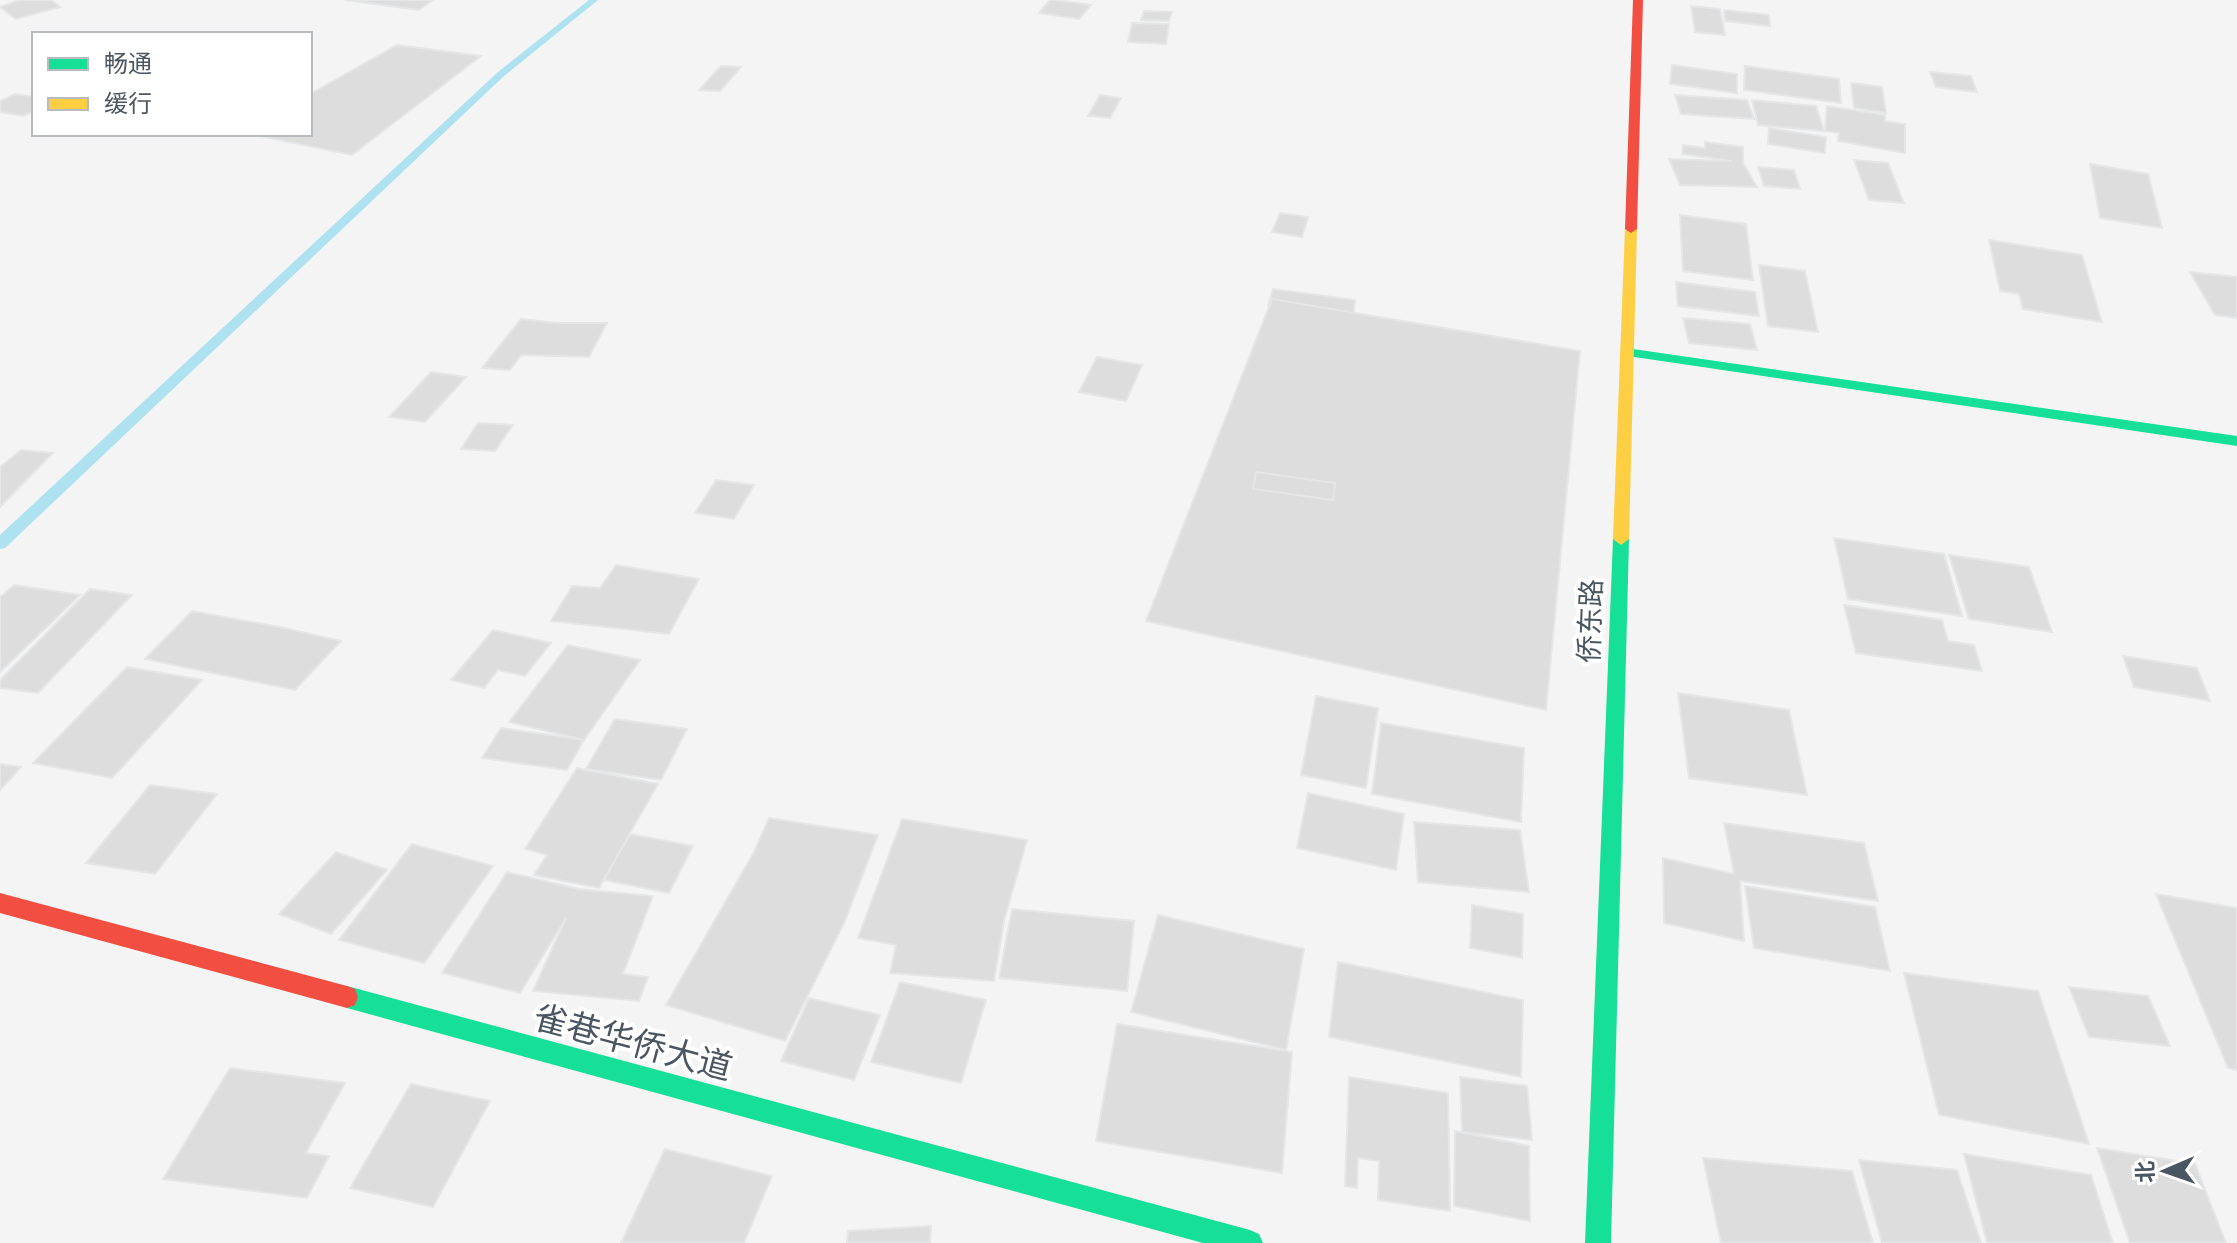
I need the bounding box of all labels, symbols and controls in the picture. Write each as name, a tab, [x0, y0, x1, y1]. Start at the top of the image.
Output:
legend	[32, 32, 312, 136]
text: 畅通	[104, 49, 152, 78]
text: 缓行	[104, 89, 152, 118]
street label: 侨东路	[1572, 578, 1608, 664]
street label: 雀巷华侨大道	[529, 995, 737, 1089]
north arrow	[2125, 1131, 2205, 1211]
text: 北	[2132, 1160, 2159, 1183]

